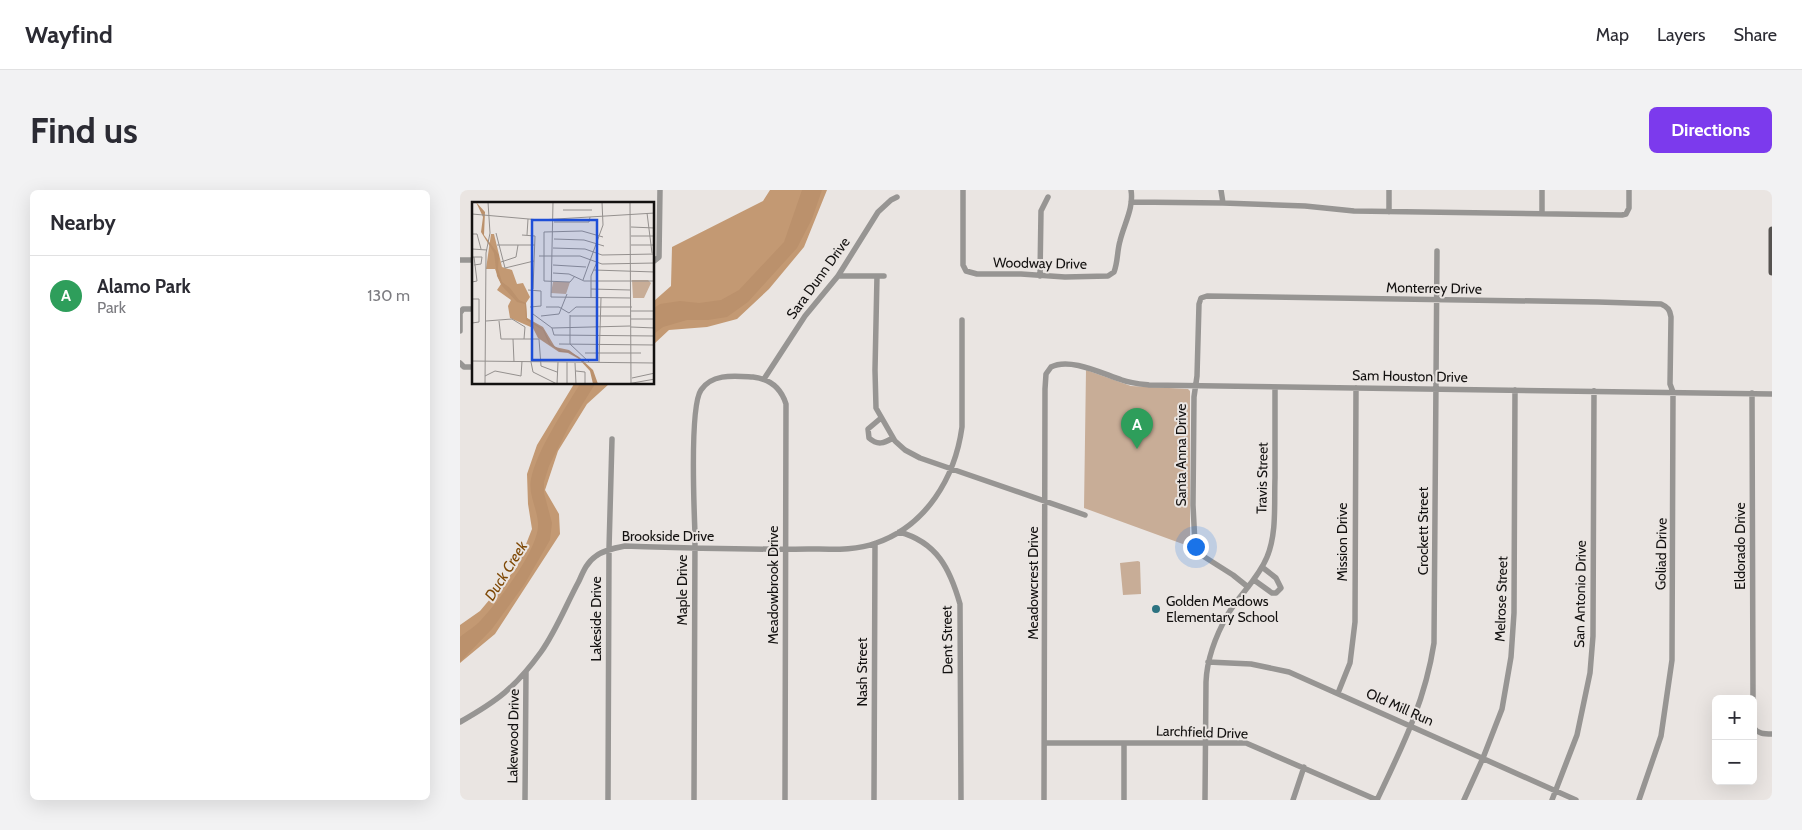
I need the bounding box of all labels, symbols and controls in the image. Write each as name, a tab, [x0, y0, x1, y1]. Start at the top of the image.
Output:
text: Wayfind	[25, 20, 113, 49]
text: Map	[1596, 24, 1629, 46]
text: Layers	[1657, 24, 1706, 46]
text: Share	[1734, 24, 1777, 46]
button: Directions	[1649, 107, 1772, 153]
text: Find us	[30, 109, 138, 152]
inset map	[472, 202, 655, 385]
text: Nearby	[50, 210, 116, 235]
street label: Sara Dunn Drive	[782, 234, 854, 322]
street label: Woodway Drive	[993, 253, 1087, 273]
text: Alamo Park	[97, 275, 191, 298]
street label: Monterrey Drive	[1386, 278, 1482, 298]
text: A	[61, 286, 71, 305]
text: 130 m	[367, 286, 410, 305]
text: Park	[97, 298, 126, 317]
street label: Sam Houston Drive	[1352, 366, 1468, 386]
street label: Santa Anna Drive	[1172, 404, 1190, 506]
pin: A	[1121, 408, 1153, 449]
street label: Travis Street	[1252, 442, 1272, 514]
street label: Crockett Street	[1414, 486, 1432, 575]
street label: Eldorado Drive	[1731, 502, 1749, 590]
street label: Mission Drive	[1333, 503, 1351, 581]
street label: Goliad Drive	[1651, 518, 1671, 590]
street label: Meadowbrook Drive	[764, 526, 782, 644]
street label: Meadowcrest Drive	[1024, 526, 1042, 640]
street label: Brookside Drive	[622, 527, 714, 545]
your location	[1183, 534, 1209, 560]
water label: Duck Creek	[481, 538, 531, 604]
street label: San Antonio Drive	[1570, 540, 1590, 648]
street label: Maple Drive	[673, 555, 691, 625]
street label: Melrose Street	[1491, 556, 1511, 642]
street label: Lakeside Drive	[587, 576, 605, 662]
place label: Golden Meadows Elementary School	[1166, 592, 1279, 626]
marker: Golden Meadows Elementary School	[1150, 603, 1162, 615]
street label: Dent Street	[937, 605, 957, 675]
street label: Nash Street	[853, 637, 871, 706]
street label: Old Mill Run	[1363, 684, 1437, 730]
street label: Lakewood Drive	[503, 689, 523, 783]
map controls	[1712, 695, 1757, 785]
button: +	[1712, 695, 1757, 740]
street label: Larchfield Drive	[1156, 721, 1248, 743]
button: −	[1712, 740, 1757, 785]

